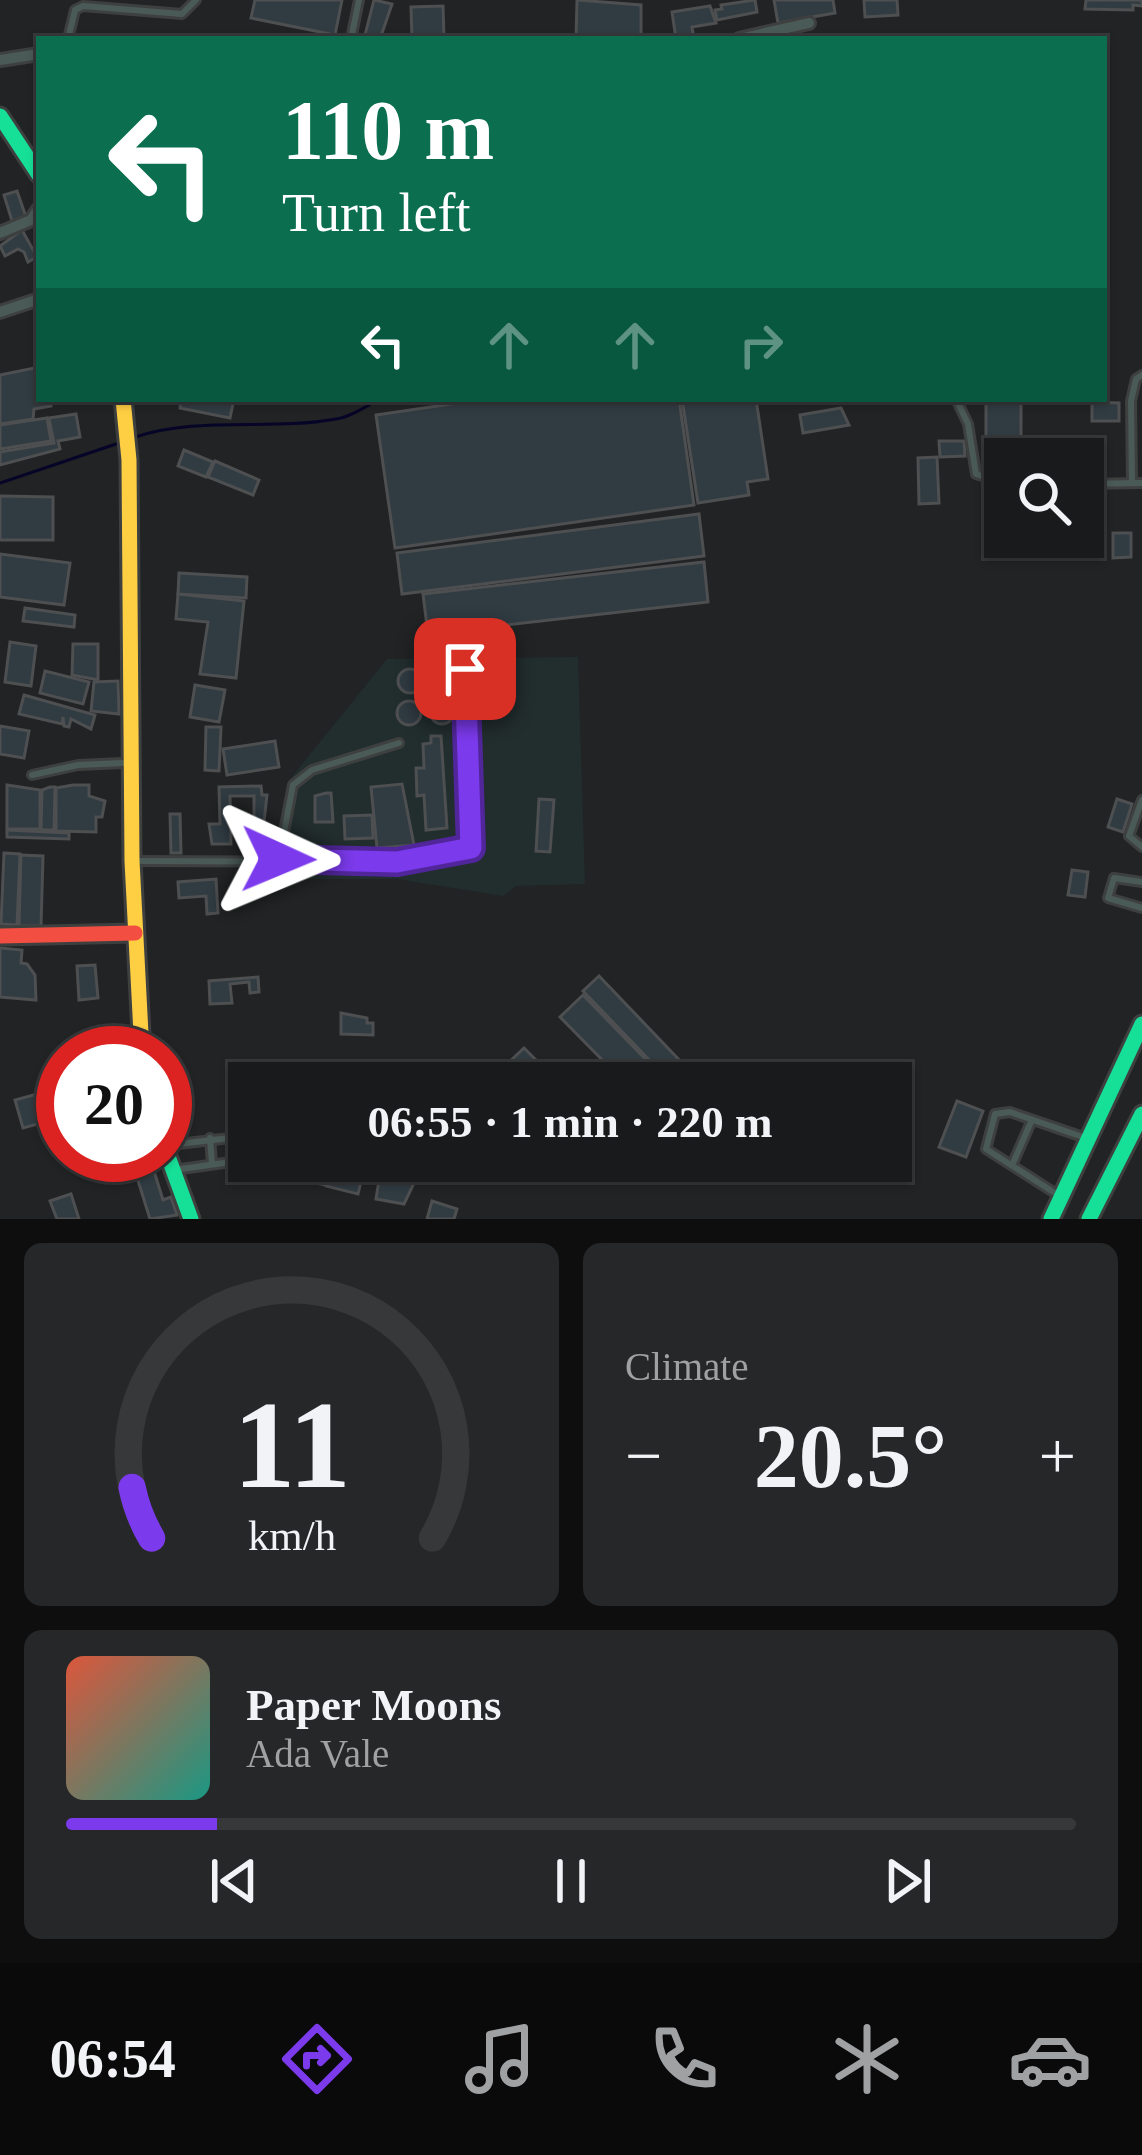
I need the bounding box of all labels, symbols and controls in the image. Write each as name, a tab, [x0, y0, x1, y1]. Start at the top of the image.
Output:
icon: left	[84, 84, 240, 240]
text: 110 m	[282, 84, 494, 177]
text: Turn left	[282, 183, 471, 243]
icon: left	[350, 312, 416, 378]
icon: ahead	[476, 312, 542, 378]
icon: ahead	[602, 312, 668, 378]
icon: right	[728, 312, 794, 378]
map controls	[984, 438, 1104, 558]
button: search	[984, 438, 1104, 558]
pin	[414, 618, 516, 720]
icon: arrive	[432, 636, 498, 702]
position arrow	[215, 796, 341, 922]
speed limit sign: 20	[36, 1026, 192, 1182]
text: 06:55 · 1 min · 220 m	[368, 1097, 773, 1147]
text: Climate	[625, 1345, 748, 1388]
text: 11	[233, 1376, 350, 1514]
text: 20.5°	[754, 1407, 947, 1506]
text: −	[625, 1419, 662, 1492]
text: +	[1039, 1419, 1076, 1492]
text: km/h	[247, 1511, 336, 1558]
text: Paper Moons	[246, 1680, 501, 1730]
text: Ada Vale	[246, 1732, 389, 1775]
icon: previous	[201, 1848, 267, 1914]
icon: pause	[538, 1848, 604, 1914]
icon: next	[875, 1848, 941, 1914]
icon: directions	[275, 2017, 359, 2101]
icon: music	[458, 2017, 542, 2101]
icon: phone	[642, 2017, 726, 2101]
icon: climate	[825, 2017, 909, 2101]
icon: car	[1008, 2017, 1092, 2101]
text: 06:54	[50, 2029, 176, 2089]

